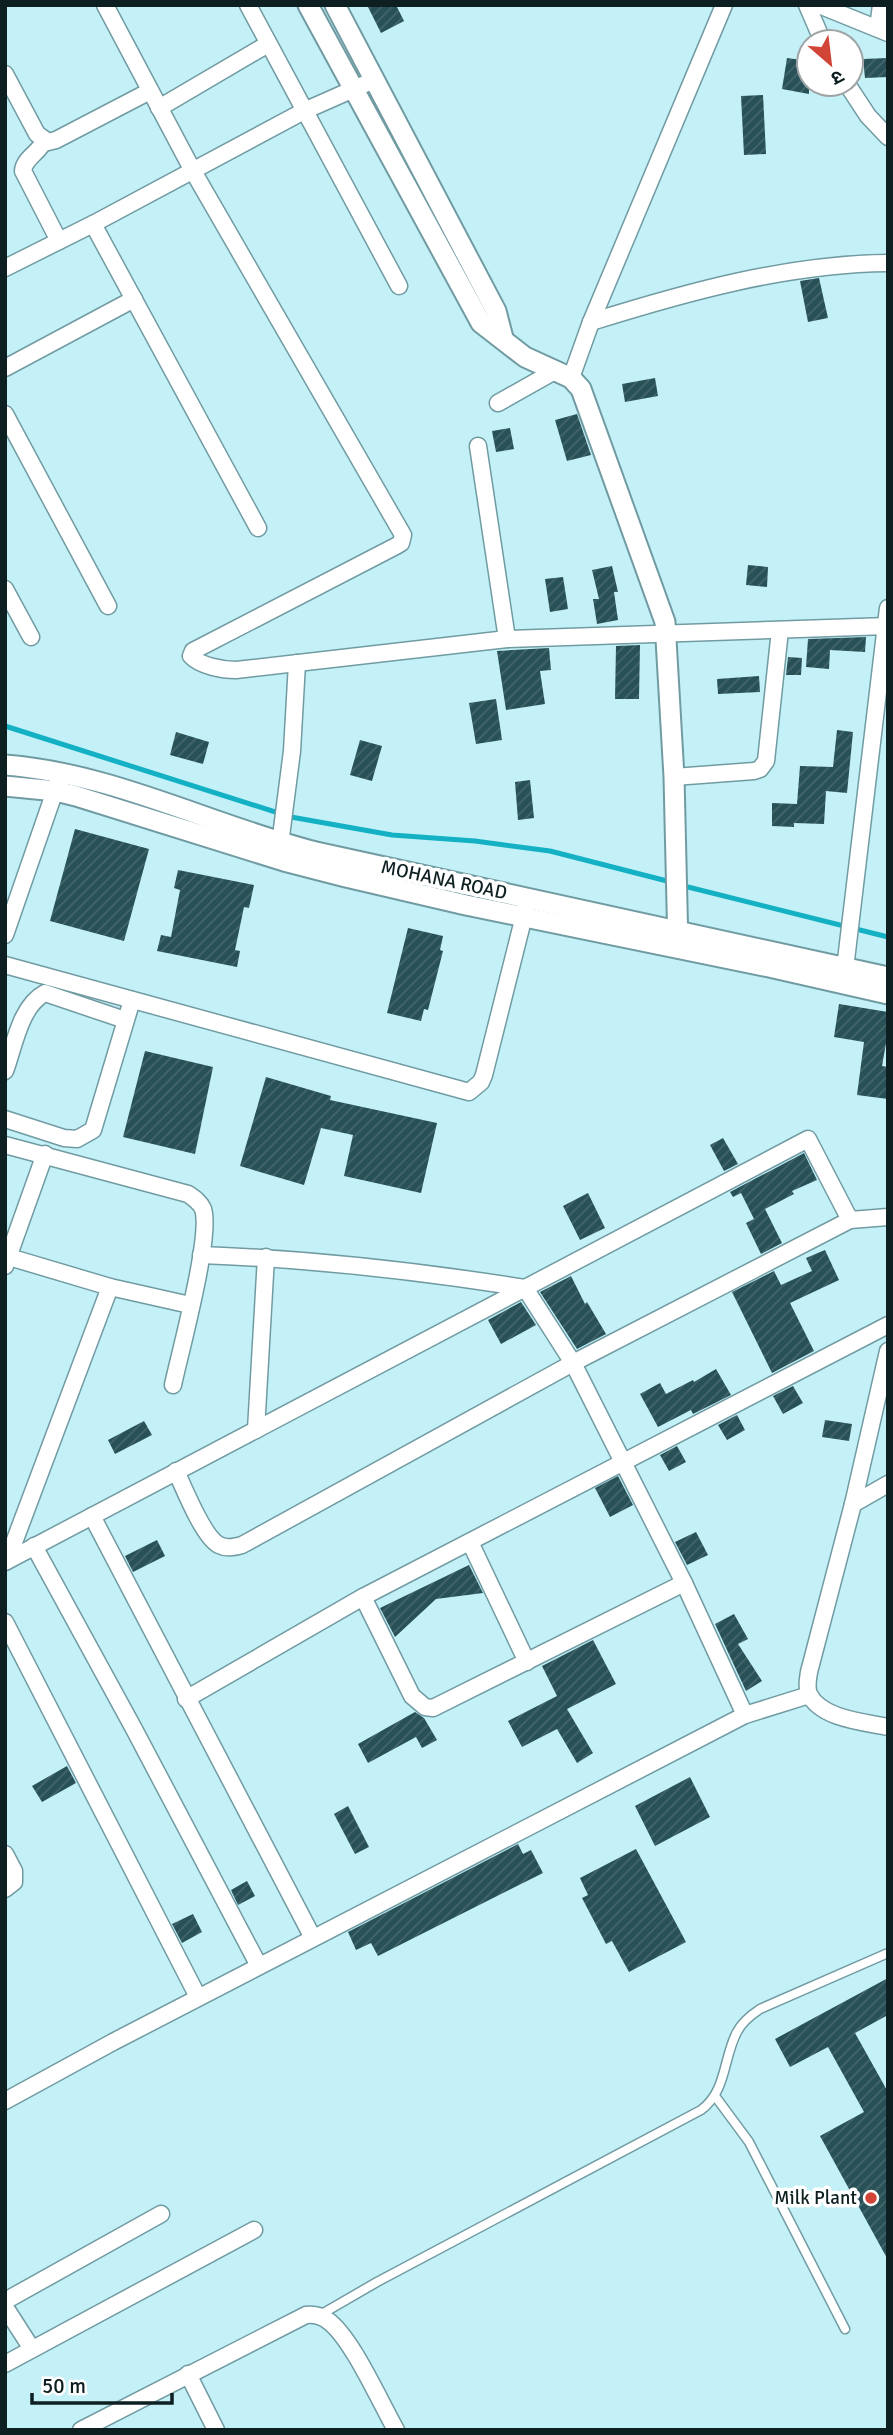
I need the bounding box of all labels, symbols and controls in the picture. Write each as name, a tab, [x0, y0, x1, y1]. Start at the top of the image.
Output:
north arrow	[795, 28, 865, 98]
text: उ	[826, 64, 848, 91]
street label: MOHANA ROAD	[379, 855, 509, 905]
place label: Milk Plant	[774, 2186, 857, 2210]
marker: Milk Plant	[863, 2190, 879, 2206]
scale bar	[32, 2362, 172, 2406]
text: 50 m	[42, 2373, 86, 2399]

